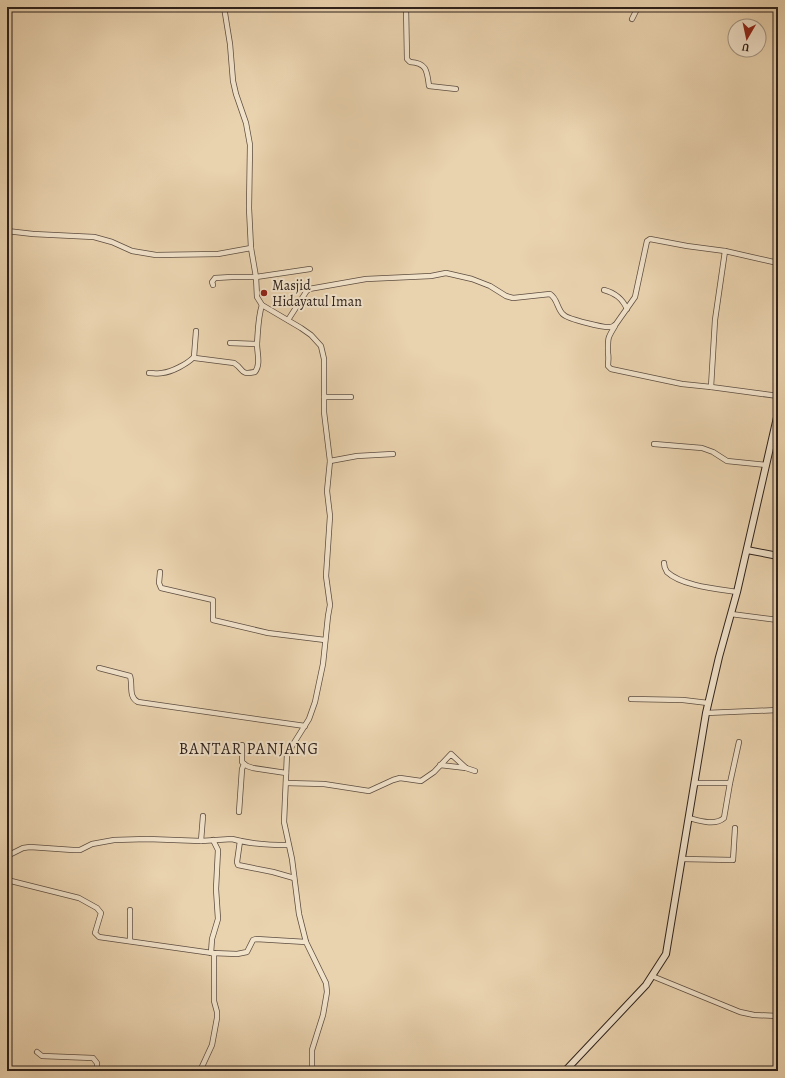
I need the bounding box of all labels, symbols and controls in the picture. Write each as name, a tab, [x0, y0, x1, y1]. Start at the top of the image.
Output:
north arrow	[727, 18, 767, 58]
text: U	[740, 39, 750, 55]
place label: Masjid Hidayatul Iman	[272, 276, 362, 311]
marker: Masjid Hidayatul Iman	[259, 288, 269, 298]
district label: BANTAR PANJANG	[179, 738, 319, 760]

